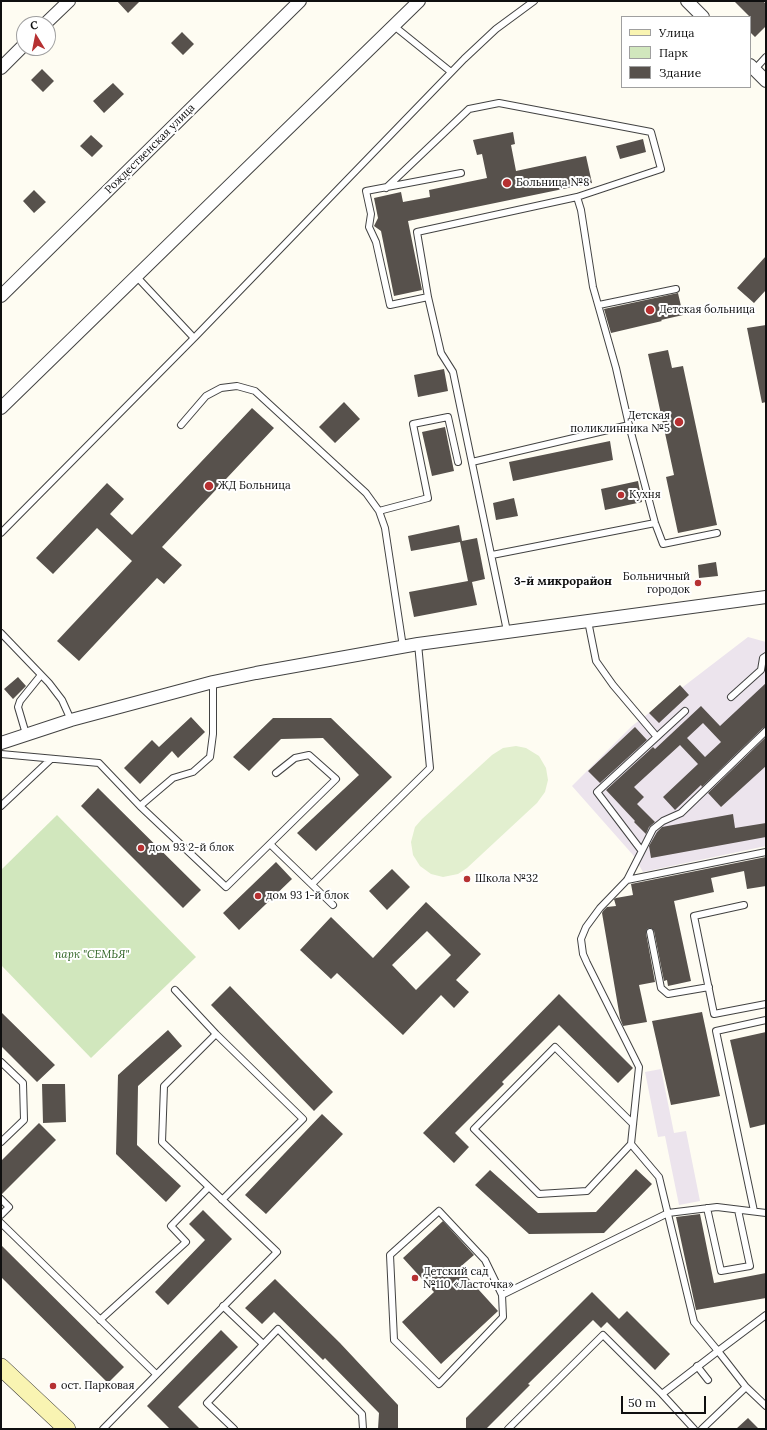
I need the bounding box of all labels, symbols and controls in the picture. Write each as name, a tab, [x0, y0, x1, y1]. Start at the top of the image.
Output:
north arrow	[16, 16, 56, 56]
legend	[621, 16, 751, 88]
text: С	[29, 18, 39, 33]
text: Улица	[659, 25, 695, 40]
text: Парк	[659, 45, 688, 60]
text: Здание	[659, 65, 701, 80]
street label: Рождественская улица	[102, 101, 198, 197]
place label: Больница №8	[516, 176, 589, 190]
marker: Больница №8	[501, 177, 513, 189]
place label: Детская больница	[659, 303, 755, 317]
marker: Детская больница	[644, 304, 656, 316]
place label: Детская поликлинника №5	[570, 409, 670, 435]
marker: Детская поликлинника №5	[673, 416, 685, 428]
place label: ЖД Больница	[218, 479, 291, 493]
marker: ЖД Больница	[203, 480, 215, 492]
place label: Кухня	[629, 488, 661, 502]
marker: Кухня	[616, 490, 626, 500]
place label: Больничный городок	[623, 570, 690, 596]
district label: 3-й микрорайон	[514, 575, 612, 589]
marker: Больничный городок	[693, 578, 703, 588]
place label: дом 93 2-й блок	[149, 841, 234, 855]
marker: дом 93 2-й блок	[136, 843, 146, 853]
place label: Школа №32	[475, 872, 538, 886]
marker: Школа №32	[462, 874, 472, 884]
place label: дом 93 1-й блок	[266, 889, 349, 903]
marker: дом 93 1-й блок	[253, 891, 263, 901]
park label: парк "СЕМЬЯ"	[55, 948, 129, 962]
place label: Детский сад №110 «Ласточка»	[423, 1265, 514, 1291]
marker: Детский сад №110 «Ласточка»	[410, 1273, 420, 1283]
place label: ост. Парковая	[61, 1379, 135, 1393]
marker: ост. Парковая	[48, 1381, 58, 1391]
scale bar	[623, 1388, 708, 1414]
text: 50 m	[628, 1395, 656, 1410]

